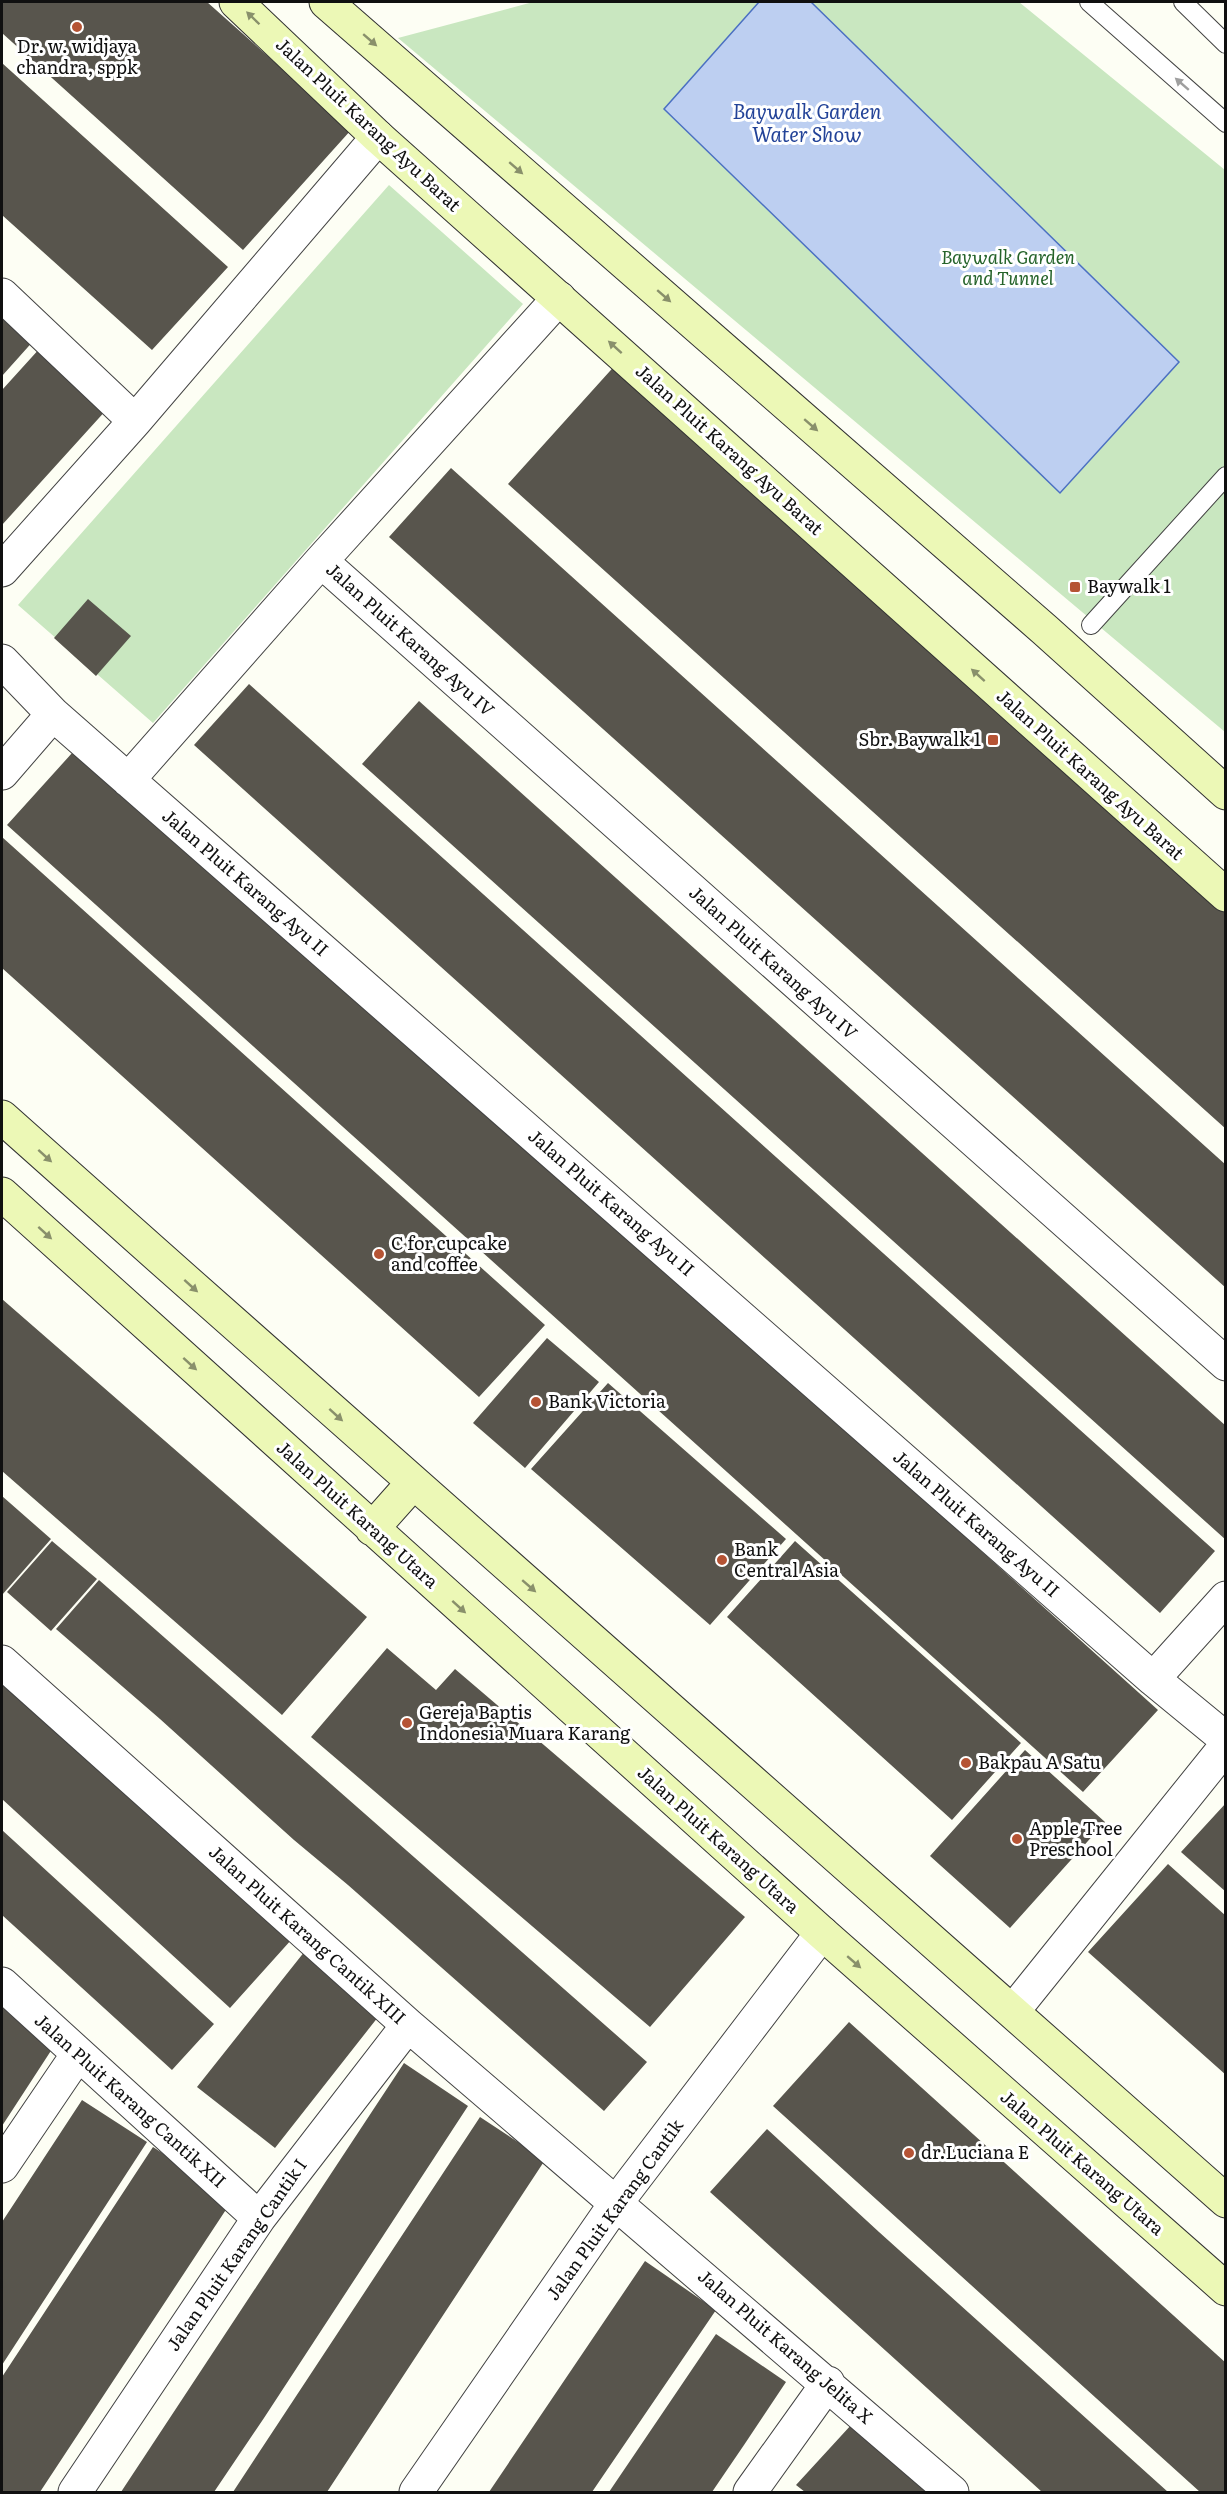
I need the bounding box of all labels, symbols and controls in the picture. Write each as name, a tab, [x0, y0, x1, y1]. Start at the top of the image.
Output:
one-way arrow	[246, 11, 261, 25]
marker: Dr. w. widjaya chandra, sppk	[70, 20, 84, 34]
street label: Jalan Pluit Karang Ayu Barat	[271, 31, 468, 218]
place label: Dr. w. widjaya chandra, sppk	[16, 32, 139, 80]
one-way arrow	[362, 33, 377, 46]
one-way arrow	[1175, 78, 1190, 91]
water label: Baywalk Garden Water Show	[732, 95, 882, 148]
one-way arrow	[509, 162, 524, 175]
park label: Baywalk Garden and Tunnel	[941, 243, 1075, 291]
one-way arrow	[656, 289, 671, 302]
one-way arrow	[607, 340, 622, 354]
street label: Jalan Pluit Karang Ayu Barat	[630, 357, 830, 541]
one-way arrow	[803, 418, 818, 431]
street label: Jalan Pluit Karang Ayu IV	[321, 556, 501, 722]
place label: Baywalk 1	[1087, 572, 1171, 599]
marker: Baywalk 1	[1068, 580, 1082, 594]
one-way arrow	[971, 668, 985, 682]
street label: Jalan Pluit Karang Ayu Barat	[991, 682, 1191, 866]
place label: Sbr. Baywalk 1	[858, 725, 981, 752]
marker: Sbr. Baywalk 1	[986, 733, 1000, 747]
street label: Jalan Pluit Karang Ayu II	[157, 802, 335, 962]
street label: Jalan Pluit Karang Ayu IV	[684, 879, 864, 1045]
street label: Jalan Pluit Karang Ayu II	[523, 1122, 701, 1282]
one-way arrow	[37, 1149, 52, 1162]
one-way arrow	[37, 1226, 52, 1239]
place label: C for cupcake and coffee	[391, 1229, 507, 1277]
marker: C for cupcake and coffee	[372, 1247, 386, 1261]
one-way arrow	[183, 1279, 198, 1293]
one-way arrow	[182, 1357, 197, 1371]
place label: Bank Victoria	[548, 1387, 666, 1414]
marker: Bank Victoria	[529, 1395, 543, 1409]
one-way arrow	[328, 1408, 343, 1421]
street label: Jalan Pluit Karang Utara	[271, 1434, 445, 1594]
street label: Jalan Pluit Karang Ayu II	[888, 1443, 1066, 1603]
place label: Bank Central Asia	[734, 1535, 839, 1583]
marker: Bank Central Asia	[715, 1553, 729, 1567]
one-way arrow	[522, 1579, 537, 1593]
one-way arrow	[451, 1600, 466, 1613]
place label: Gereja Baptis Indonesia Muara Karang	[419, 1698, 631, 1746]
marker: Gereja Baptis Indonesia Muara Karang	[400, 1716, 414, 1730]
place label: Bakpau A Satu	[978, 1748, 1101, 1775]
marker: Bakpau A Satu	[959, 1756, 973, 1770]
street label: Jalan Pluit Karang Utara	[632, 1759, 806, 1919]
place label: Apple Tree Preschool	[1029, 1814, 1122, 1862]
marker: Apple Tree Preschool	[1010, 1832, 1024, 1846]
street label: Jalan Pluit Karang Cantik XIII	[204, 1838, 412, 2030]
one-way arrow	[846, 1955, 861, 1968]
street label: Jalan Pluit Karang Cantik XII	[29, 2006, 233, 2193]
street label: Jalan Pluit Karang Utara	[995, 2083, 1171, 2241]
street label: Jalan Pluit Karang Cantik	[539, 2112, 689, 2305]
place label: dr.Luciana E	[921, 2138, 1029, 2165]
marker: dr.Luciana E	[902, 2146, 916, 2160]
street label: Jalan Pluit Karang Cantik I	[159, 2152, 313, 2356]
street label: Jalan Pluit Karang Jelita X	[693, 2262, 880, 2430]

